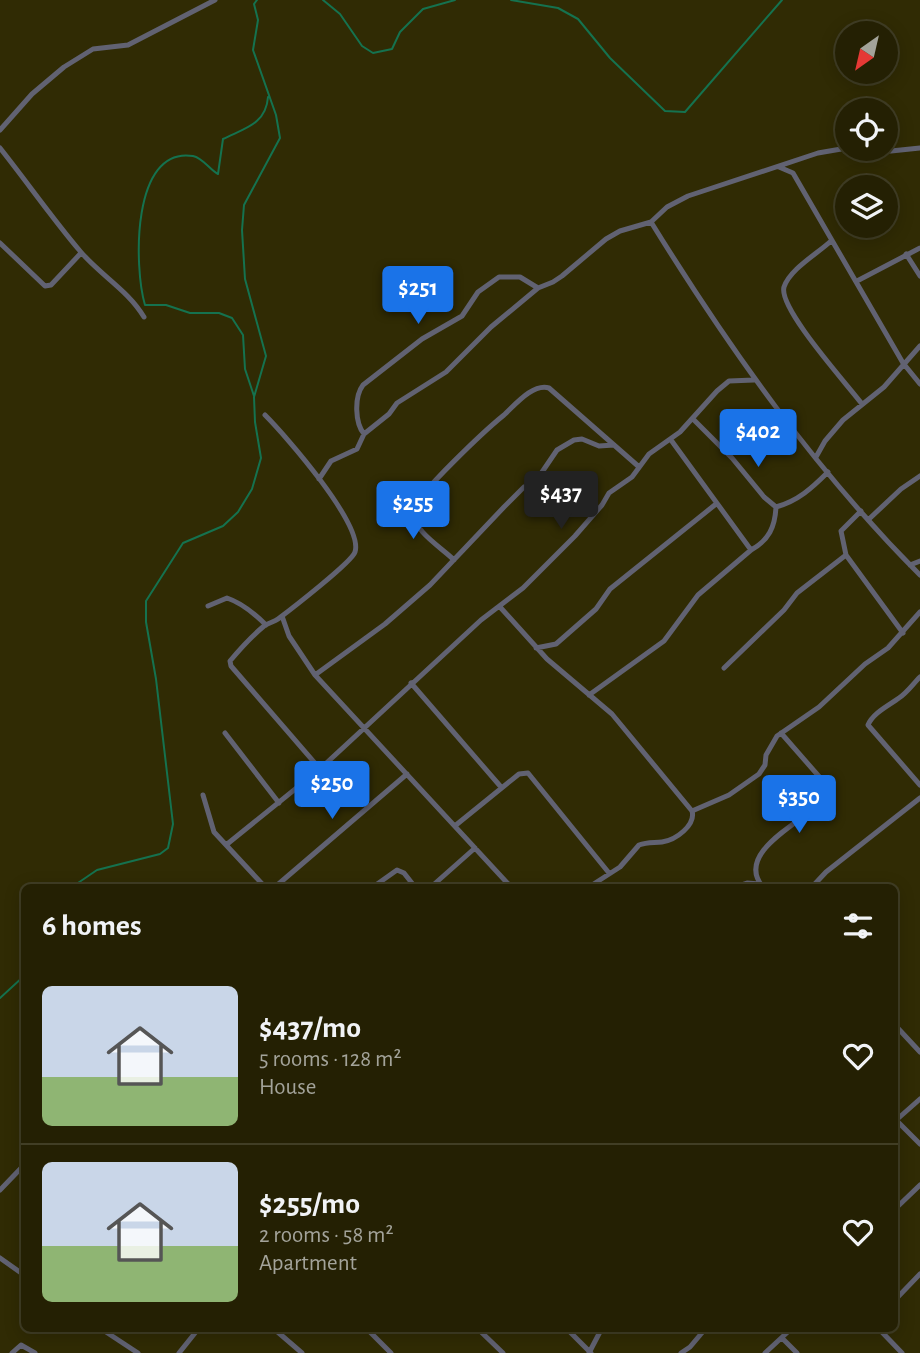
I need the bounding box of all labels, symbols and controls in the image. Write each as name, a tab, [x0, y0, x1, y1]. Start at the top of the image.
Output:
north arrow	[835, 21, 898, 84]
map controls	[835, 21, 898, 238]
button: locate	[835, 98, 898, 161]
button: layers	[835, 175, 898, 238]
pin: $251	[377, 266, 459, 326]
text: $251	[398, 277, 438, 300]
pin: $402	[717, 410, 799, 469]
text: $402	[736, 420, 780, 443]
pin: $437	[520, 472, 602, 531]
pin: $255	[372, 482, 454, 541]
text: $437	[540, 482, 582, 505]
text: $255	[392, 492, 434, 515]
pin: $250	[291, 762, 373, 821]
text: $250	[310, 772, 354, 795]
pin: $350	[758, 776, 840, 835]
text: $350	[778, 786, 820, 809]
icon: filters	[839, 907, 877, 945]
text: 6 homes	[42, 911, 142, 941]
text: $437/mo	[259, 1013, 361, 1043]
icon: home	[98, 1014, 182, 1098]
icon: heart	[839, 1037, 877, 1075]
text: 5 rooms · 128 m²	[259, 1048, 401, 1071]
text: House	[259, 1076, 316, 1099]
text: $255/mo	[259, 1189, 360, 1219]
icon: home	[98, 1190, 182, 1274]
icon: heart	[839, 1213, 877, 1251]
text: 2 rooms · 58 m²	[259, 1224, 394, 1247]
text: Apartment	[259, 1252, 357, 1275]

